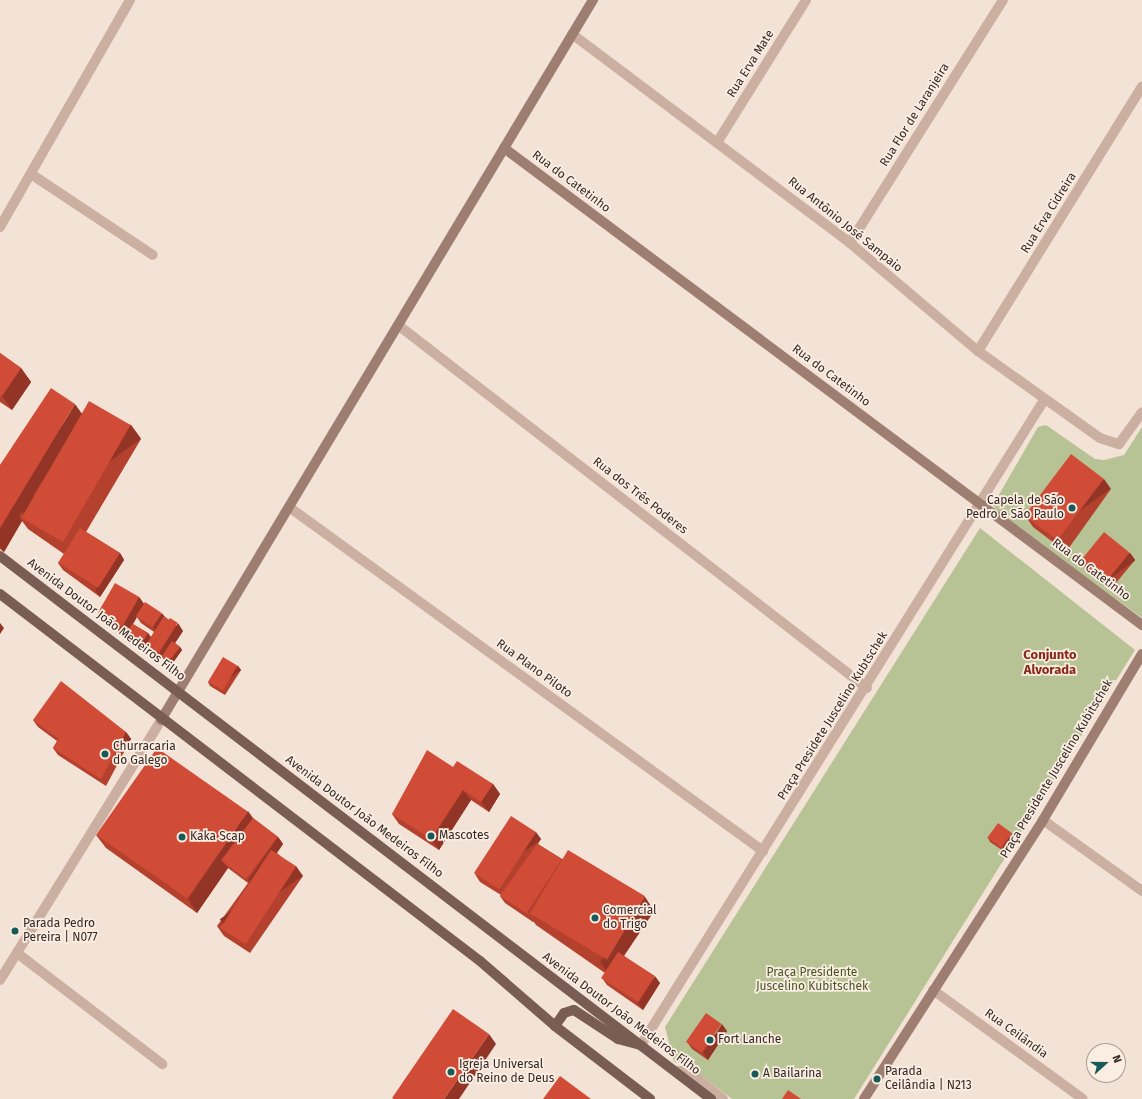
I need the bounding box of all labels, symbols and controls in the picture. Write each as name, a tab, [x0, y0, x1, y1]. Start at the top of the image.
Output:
street label: Rua Erva Mate	[725, 28, 777, 100]
street label: Rua Flor de Laranjeira	[877, 61, 953, 169]
street label: Rua do Catetinho	[529, 148, 613, 216]
street label: Rua Erva Cidreira	[1018, 170, 1080, 256]
street label: Rua Antônio José Sampaio	[785, 174, 905, 276]
street label: Rua do Catetinho	[789, 342, 873, 410]
street label: Rua dos Três Poderes	[590, 455, 690, 537]
place label: Capela de São Pedro e São Paulo	[966, 494, 1064, 522]
marker: Capela de São Pedro e São Paulo	[1067, 503, 1077, 513]
street label: Rua do Catetinho	[1049, 536, 1133, 604]
street label: Avenida Doutor João Medeiros Filho	[24, 556, 188, 684]
street label: Praça Presidete Juscelino Kubtschek	[775, 629, 891, 803]
street label: Rua Plano Piloto	[493, 637, 575, 701]
district label: Conjunto Alvorada	[1023, 648, 1077, 679]
street label: Praça Presidente Juscelino Kubitschek	[998, 677, 1116, 861]
place label: Churracaria do Galego	[113, 740, 176, 768]
marker: Churracaria do Galego	[100, 749, 110, 759]
street label: Avenida Doutor João Medeiros Filho	[282, 753, 446, 881]
place label: Mascotes	[439, 829, 489, 843]
place label: Kaka Scap	[190, 830, 245, 844]
marker: Mascotes	[426, 831, 436, 841]
marker: Kaka Scap	[177, 832, 187, 842]
place label: Comercial do Trigo	[603, 904, 657, 932]
marker: Comercial do Trigo	[590, 913, 600, 923]
place label: Parada Pedro Pereira | N077	[23, 917, 98, 945]
marker: Parada Pedro Pereira | N077	[10, 926, 20, 936]
street label: Avenida Doutor João Medeiros Filho	[539, 950, 703, 1078]
park label: Praça Presidente Juscelino Kubitschek	[756, 966, 868, 994]
street label: Rua Ceilândia	[982, 1006, 1050, 1062]
place label: Fort Lanche	[718, 1033, 781, 1047]
marker: Fort Lanche	[705, 1035, 715, 1045]
north arrow	[1086, 1043, 1126, 1083]
text: N	[1109, 1053, 1124, 1065]
place label: Igreja Universal do Reino de Deus	[459, 1058, 554, 1086]
place label: Parada Ceilândia | N213	[885, 1065, 972, 1093]
marker: Igreja Universal do Reino de Deus	[446, 1067, 456, 1077]
place label: A Bailarina	[763, 1067, 822, 1081]
marker: A Bailarina	[750, 1069, 760, 1079]
marker: Parada Ceilândia | N213	[872, 1074, 882, 1084]

